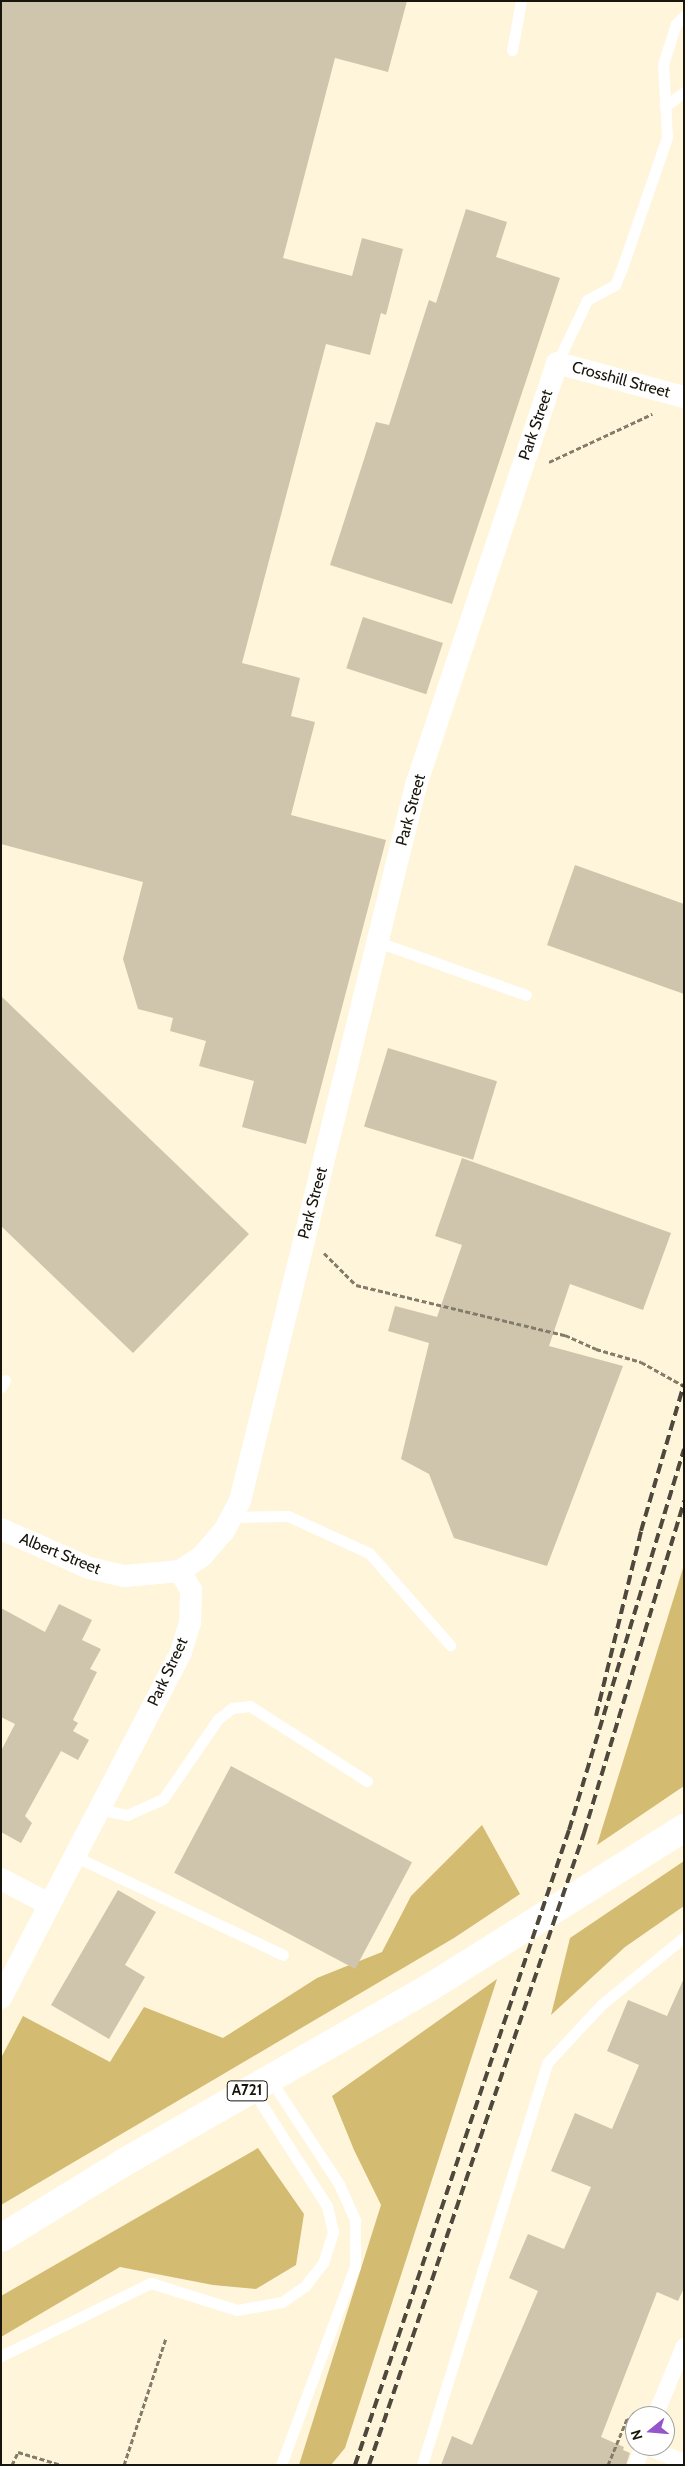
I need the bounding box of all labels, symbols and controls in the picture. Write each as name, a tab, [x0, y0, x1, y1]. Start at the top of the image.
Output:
street label: Crosshill Street	[570, 358, 672, 402]
street label: Park Street	[515, 387, 557, 463]
street label: Park Street	[392, 772, 430, 848]
street label: Park Street	[294, 1165, 332, 1241]
street label: Albert Street	[17, 1529, 103, 1579]
street label: Park Street	[144, 1635, 192, 1709]
road number: A721	[226, 2078, 268, 2104]
north arrow	[625, 2406, 675, 2456]
text: N	[627, 2428, 647, 2442]

